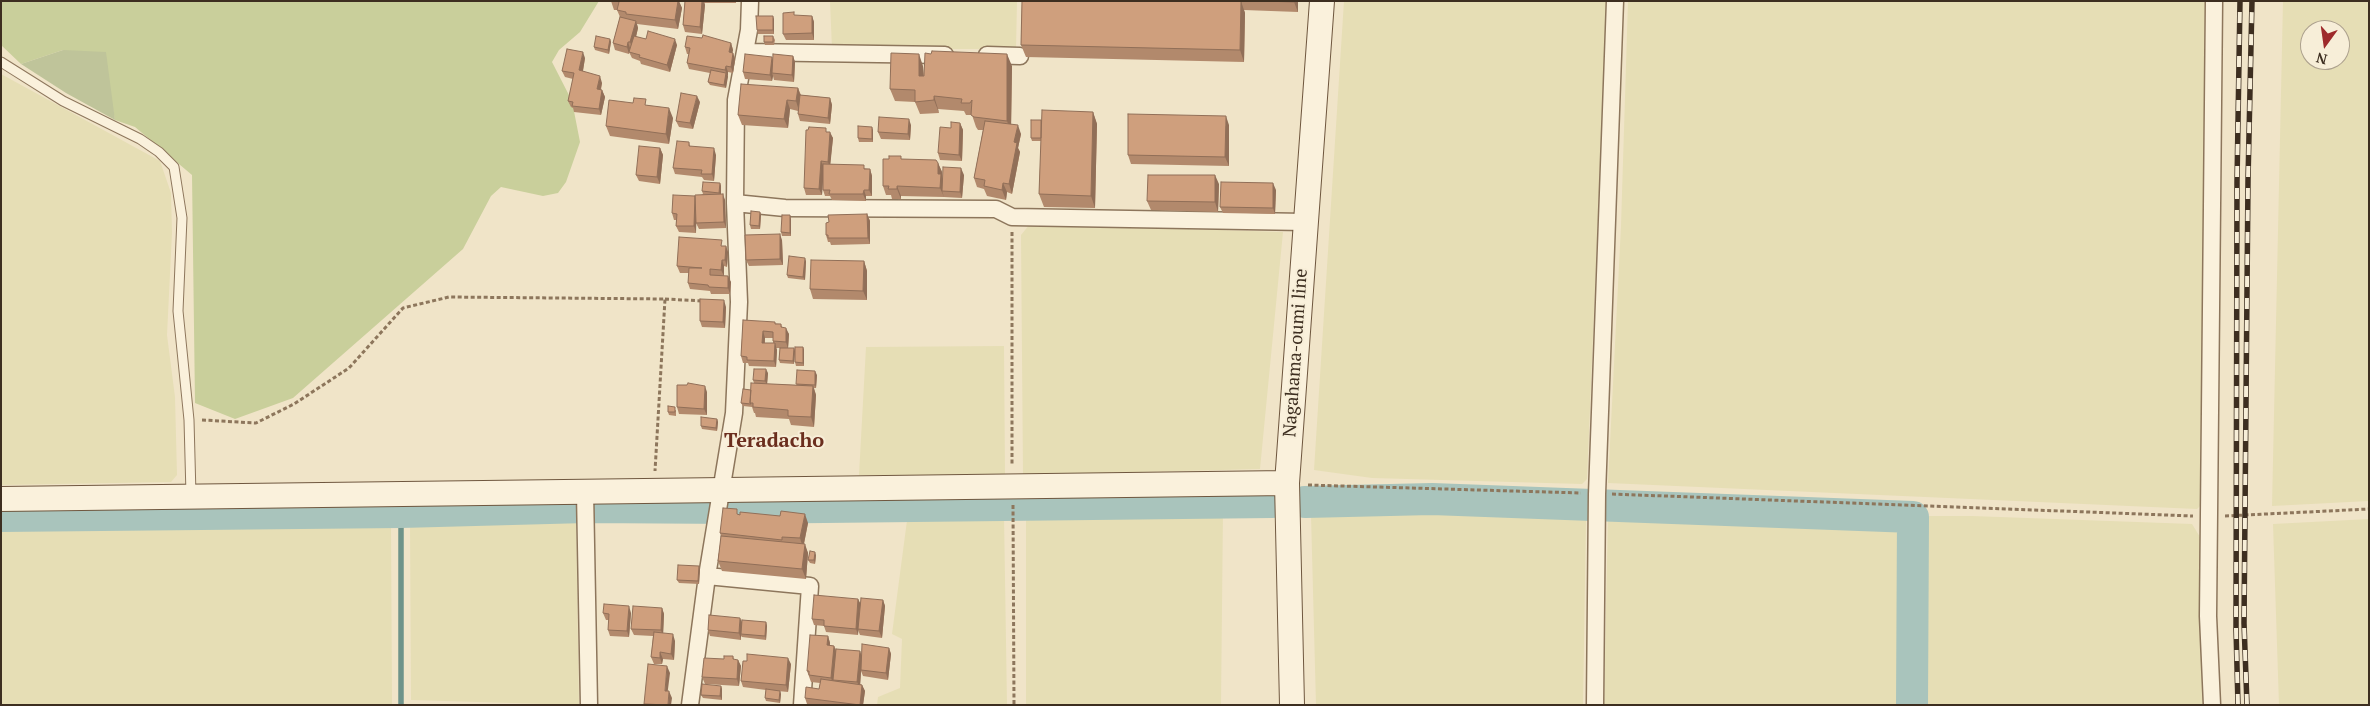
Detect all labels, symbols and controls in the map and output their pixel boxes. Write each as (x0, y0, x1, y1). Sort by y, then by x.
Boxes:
north arrow (2300, 20, 2350, 70)
text: N (2314, 49, 2329, 70)
street label: Nagahama-oumi line (1279, 268, 1313, 438)
district label: Teradacho (724, 429, 824, 453)

